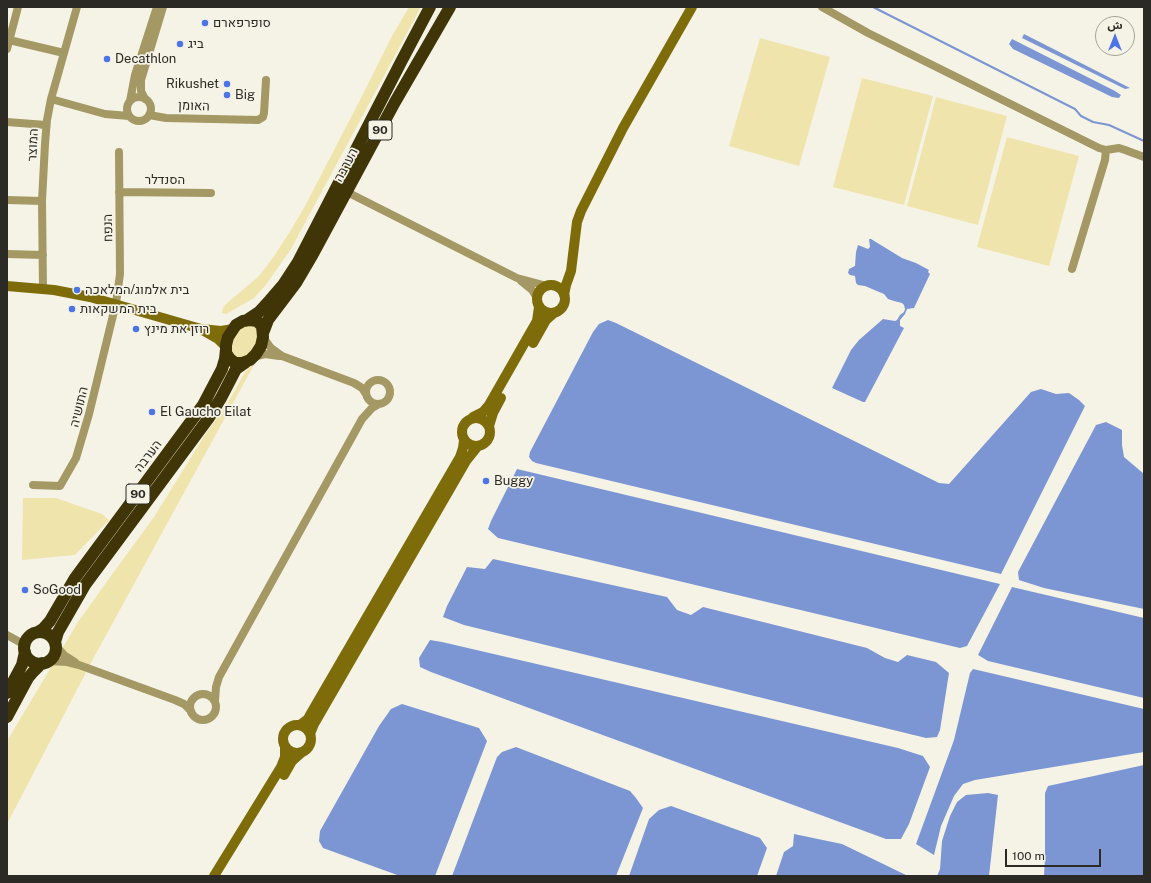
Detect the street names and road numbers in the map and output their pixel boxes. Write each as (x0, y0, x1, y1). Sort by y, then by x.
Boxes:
street label: האומן (178, 98, 210, 114)
road number: 90 (368, 120, 392, 140)
street label: המוצר (24, 128, 42, 162)
street label: הערבה (331, 145, 361, 185)
street label: הסנדלר (145, 172, 185, 188)
street label: הנפח (100, 214, 116, 242)
street label: התושיה (66, 385, 92, 429)
street label: הערבה (131, 437, 165, 475)
road number: 90 (126, 484, 150, 504)

